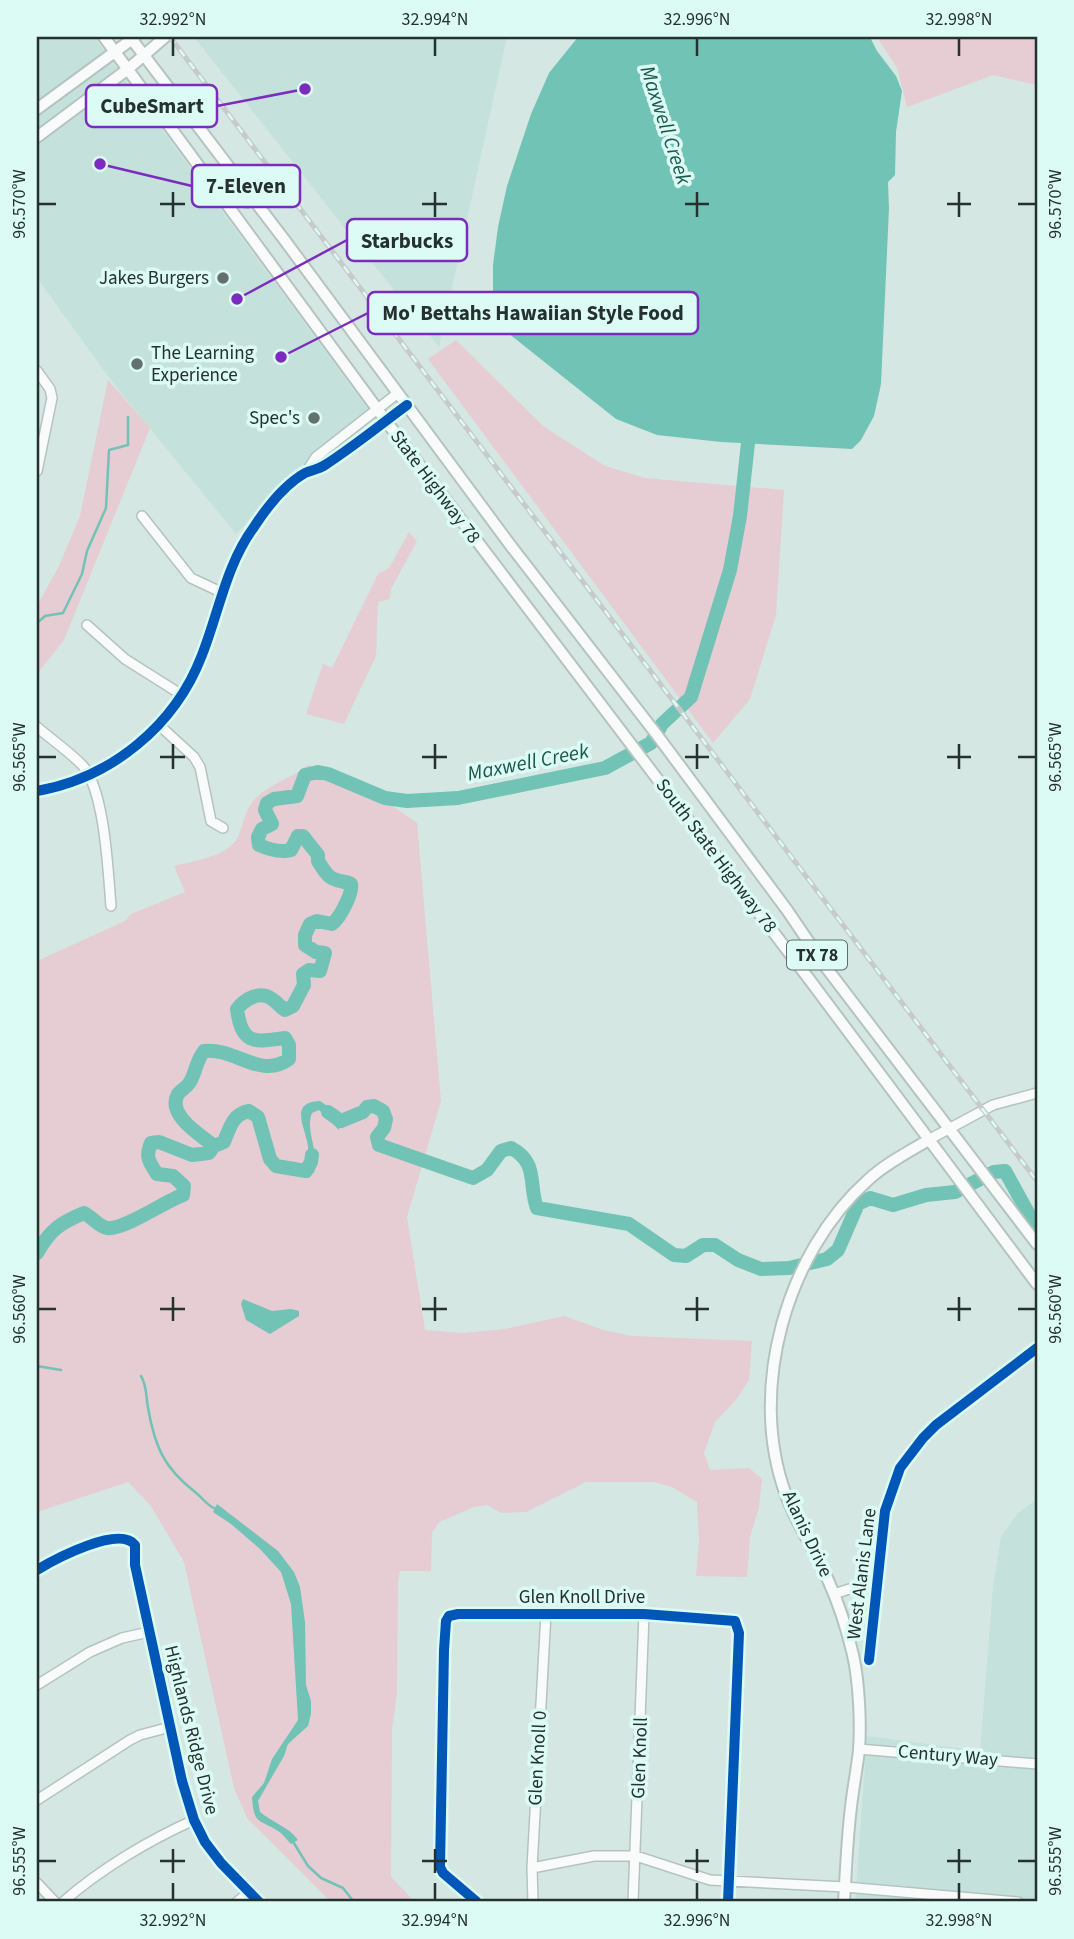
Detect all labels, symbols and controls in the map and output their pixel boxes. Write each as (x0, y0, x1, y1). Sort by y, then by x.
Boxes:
text: 32.992°N (140, 7, 206, 32)
text: 32.994°N (402, 7, 468, 32)
text: 32.996°N (664, 7, 730, 32)
text: 32.998°N (926, 7, 992, 32)
water label: Maxwell Creek (633, 62, 700, 189)
callout: CubeSmart (86, 85, 217, 127)
text: CubeSmart (100, 91, 204, 121)
callout: 7-Eleven (192, 165, 300, 207)
text: 96.570°W (7, 169, 32, 239)
text: 96.570°W (1043, 169, 1068, 239)
text: 7-Eleven (206, 171, 286, 201)
callout: Starbucks (347, 219, 467, 261)
text: Starbucks (361, 226, 453, 256)
place label: Jakes Burgers (99, 265, 209, 292)
marker: Jakes Burgers (215, 270, 231, 286)
callout: Mo' Bettahs Hawaiian Style Food (368, 292, 698, 334)
text: Mo' Bettahs Hawaiian Style Food (382, 298, 684, 328)
place label: The Learning Experience (151, 340, 255, 389)
marker: The Learning Experience (129, 356, 145, 372)
place label: Spec's (249, 405, 300, 432)
marker: Spec's (306, 410, 322, 426)
street label: State Highway 78 (383, 425, 487, 549)
text: 96.565°W (7, 722, 32, 792)
text: 96.565°W (1043, 722, 1068, 792)
water label: Maxwell Creek (465, 735, 592, 788)
street label: South State Highway 78 (649, 773, 783, 939)
road number: TX 78 (787, 940, 847, 970)
text: 96.560°W (7, 1274, 32, 1344)
text: 96.560°W (1043, 1274, 1068, 1344)
street label: Alanis Drive (775, 1486, 839, 1582)
street label: West Alanis Lane (841, 1507, 883, 1641)
street label: Glen Knoll Drive (519, 1584, 645, 1611)
street label: Highlands Ridge Drive (157, 1642, 225, 1818)
street label: Glen Knoll 0 (522, 1710, 554, 1806)
street label: Glen Knoll (625, 1717, 655, 1799)
street label: Century Way (897, 1738, 999, 1774)
text: 96.555°W (7, 1826, 32, 1896)
text: 96.555°W (1043, 1826, 1068, 1896)
text: 32.992°N (140, 1908, 206, 1933)
text: 32.994°N (402, 1908, 468, 1933)
text: 32.996°N (664, 1908, 730, 1933)
text: 32.998°N (926, 1908, 992, 1933)

